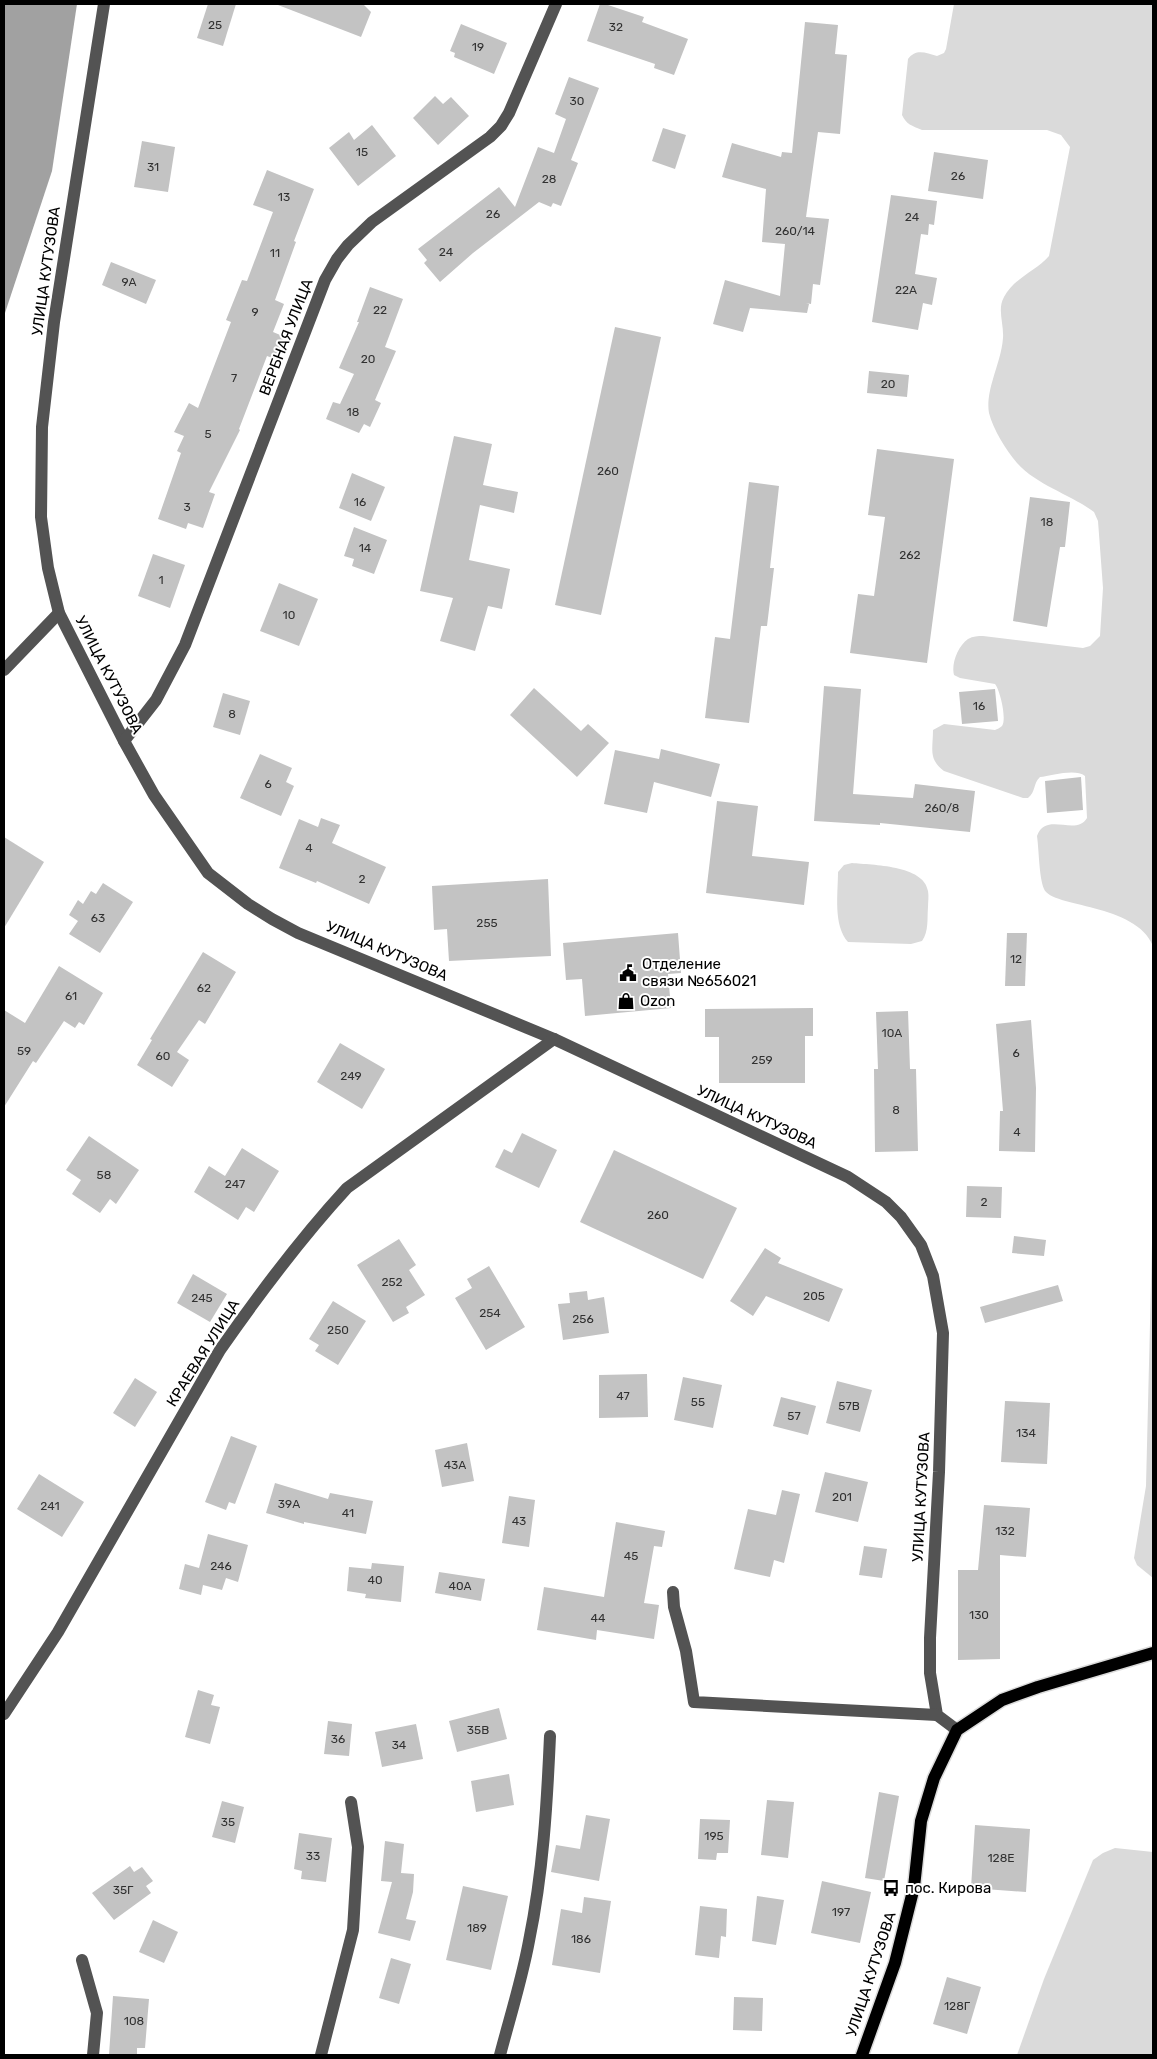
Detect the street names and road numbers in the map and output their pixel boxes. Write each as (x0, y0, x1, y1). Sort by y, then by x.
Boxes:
street label: УЛИЦА КУТУЗОВА (28, 205, 64, 337)
street label: ВЕРБНАЯ УЛИЦА (255, 276, 317, 398)
street label: УЛИЦА КУТУЗОВА (71, 613, 147, 737)
street label: УЛИЦА КУТУЗОВА (324, 917, 450, 985)
street label: УЛИЦА КУТУЗОВА (694, 1081, 820, 1153)
street label: КРАЕВАЯ УЛИЦА (163, 1296, 243, 1410)
street label: УЛИЦА КУТУЗОВА (909, 1431, 933, 1563)
street label: УЛИЦА КУТУЗОВА (842, 1909, 900, 2039)

